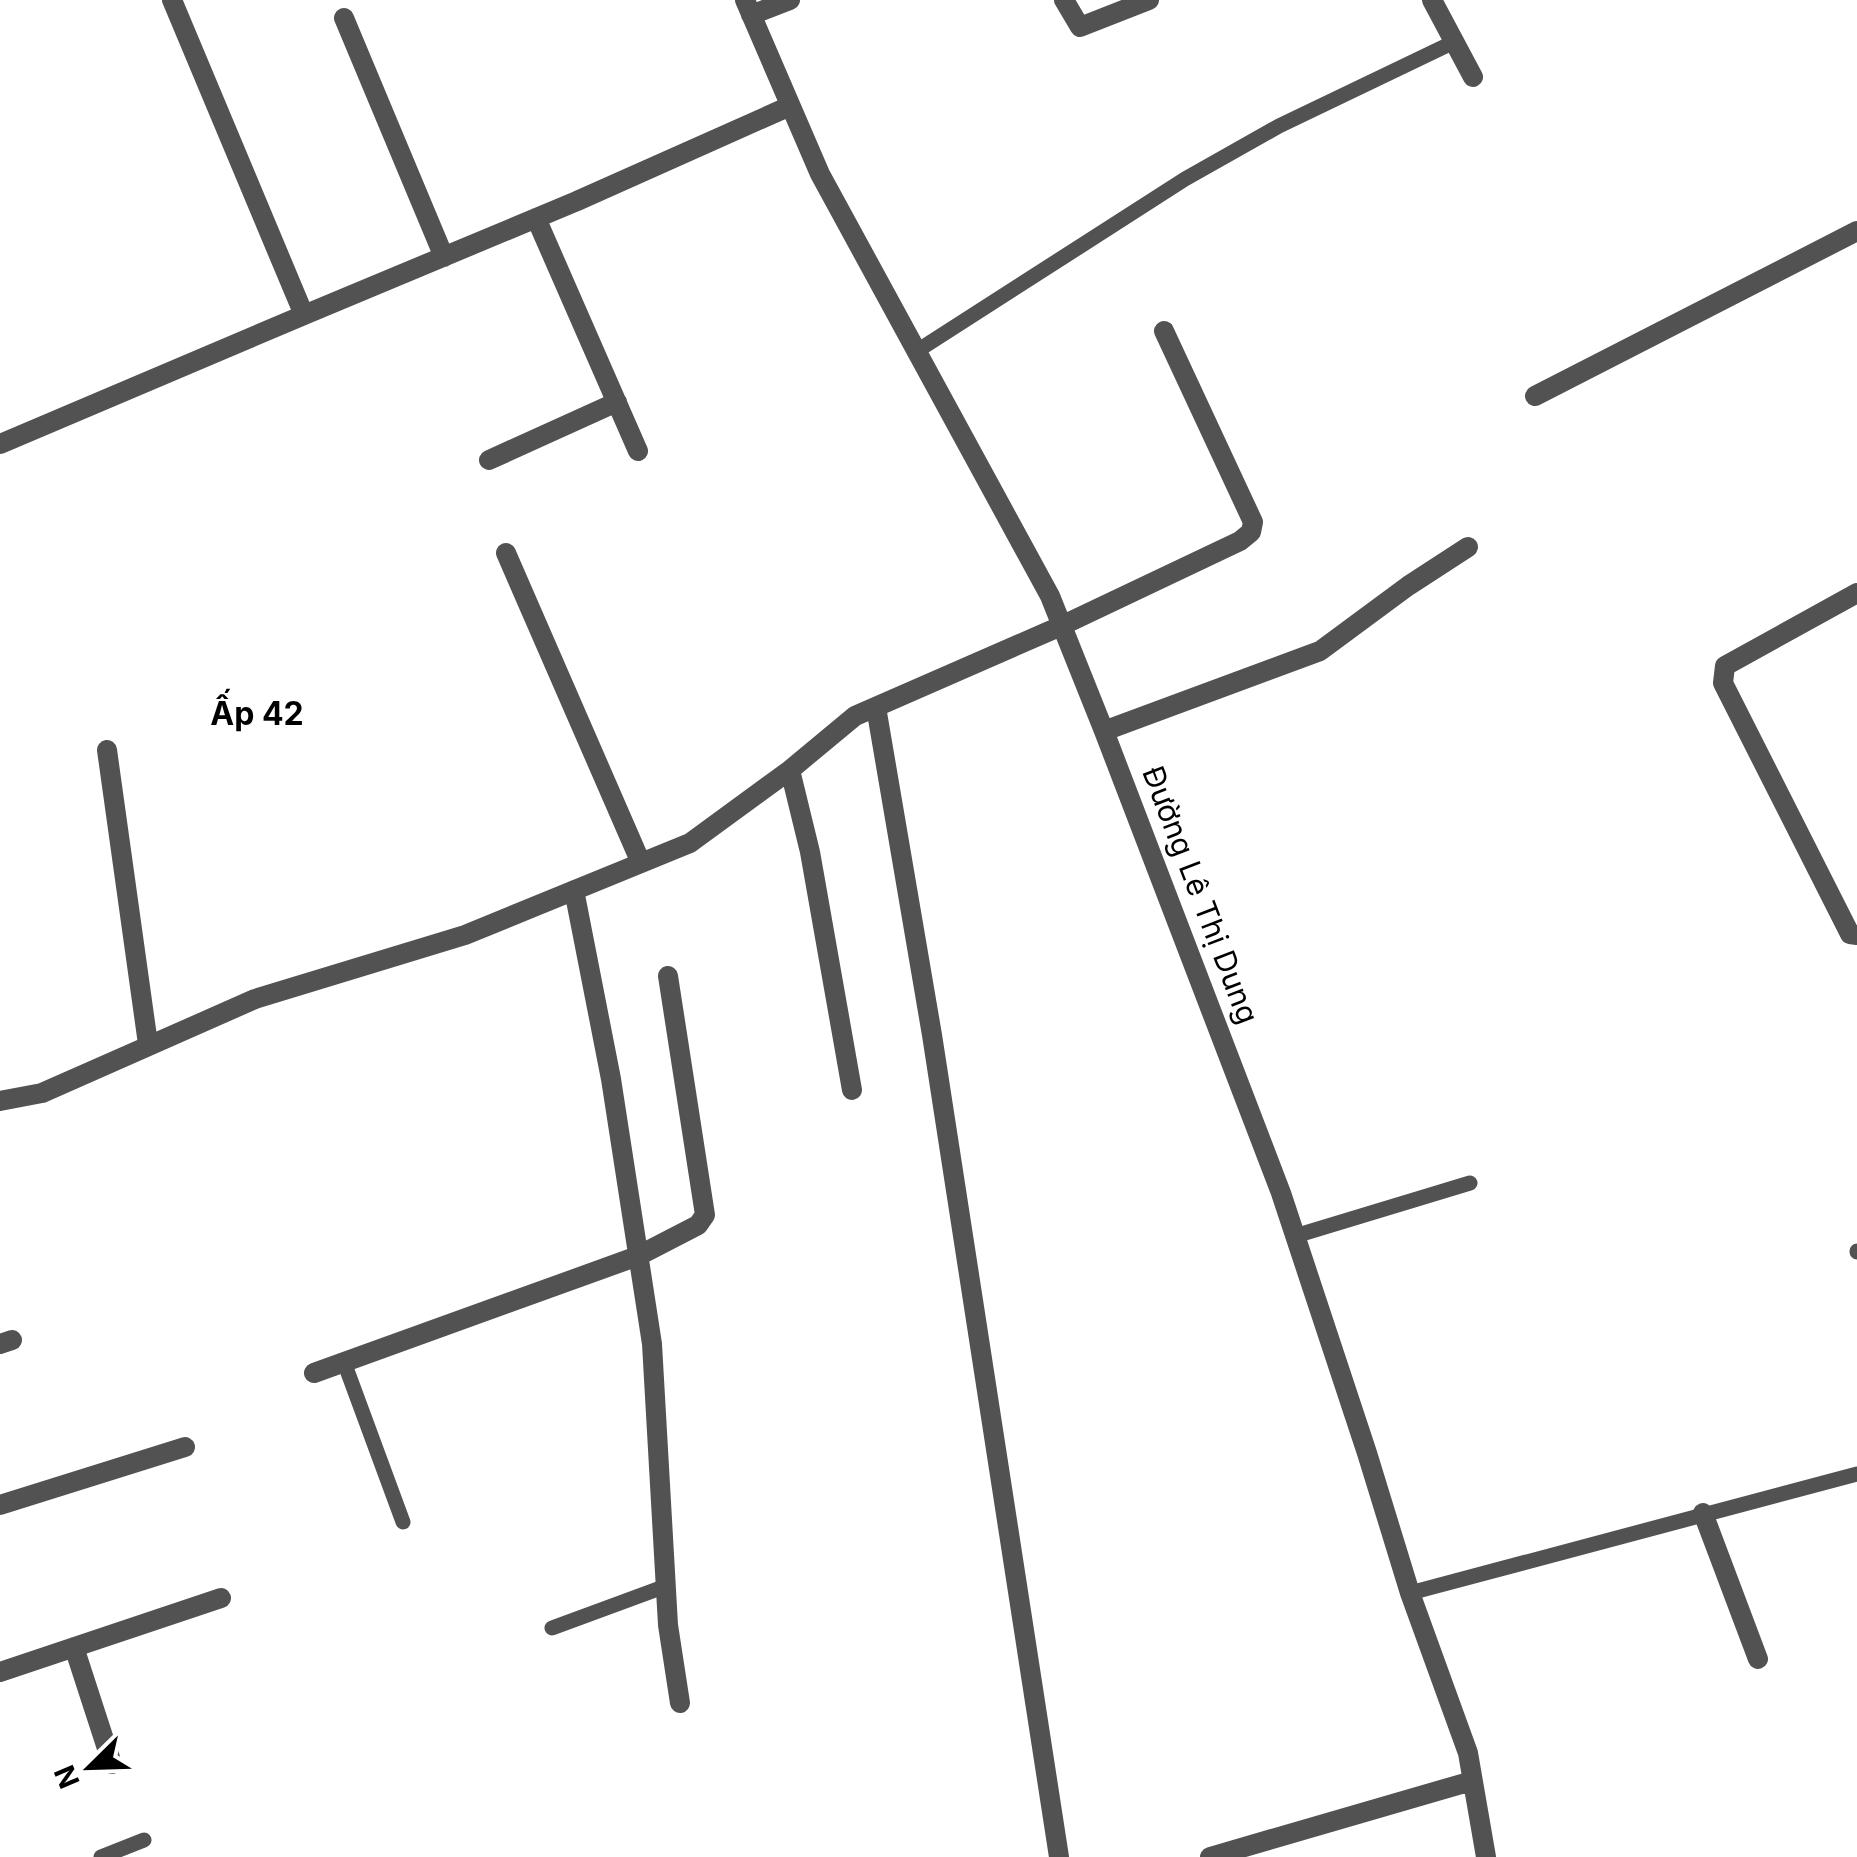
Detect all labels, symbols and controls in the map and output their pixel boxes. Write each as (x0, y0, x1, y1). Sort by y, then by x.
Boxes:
district label: Ấp 42 (210, 688, 304, 733)
street label: Đường Lê Thị Dung (1135, 761, 1267, 1028)
north arrow (40, 1717, 140, 1817)
text: N (47, 1760, 87, 1793)

